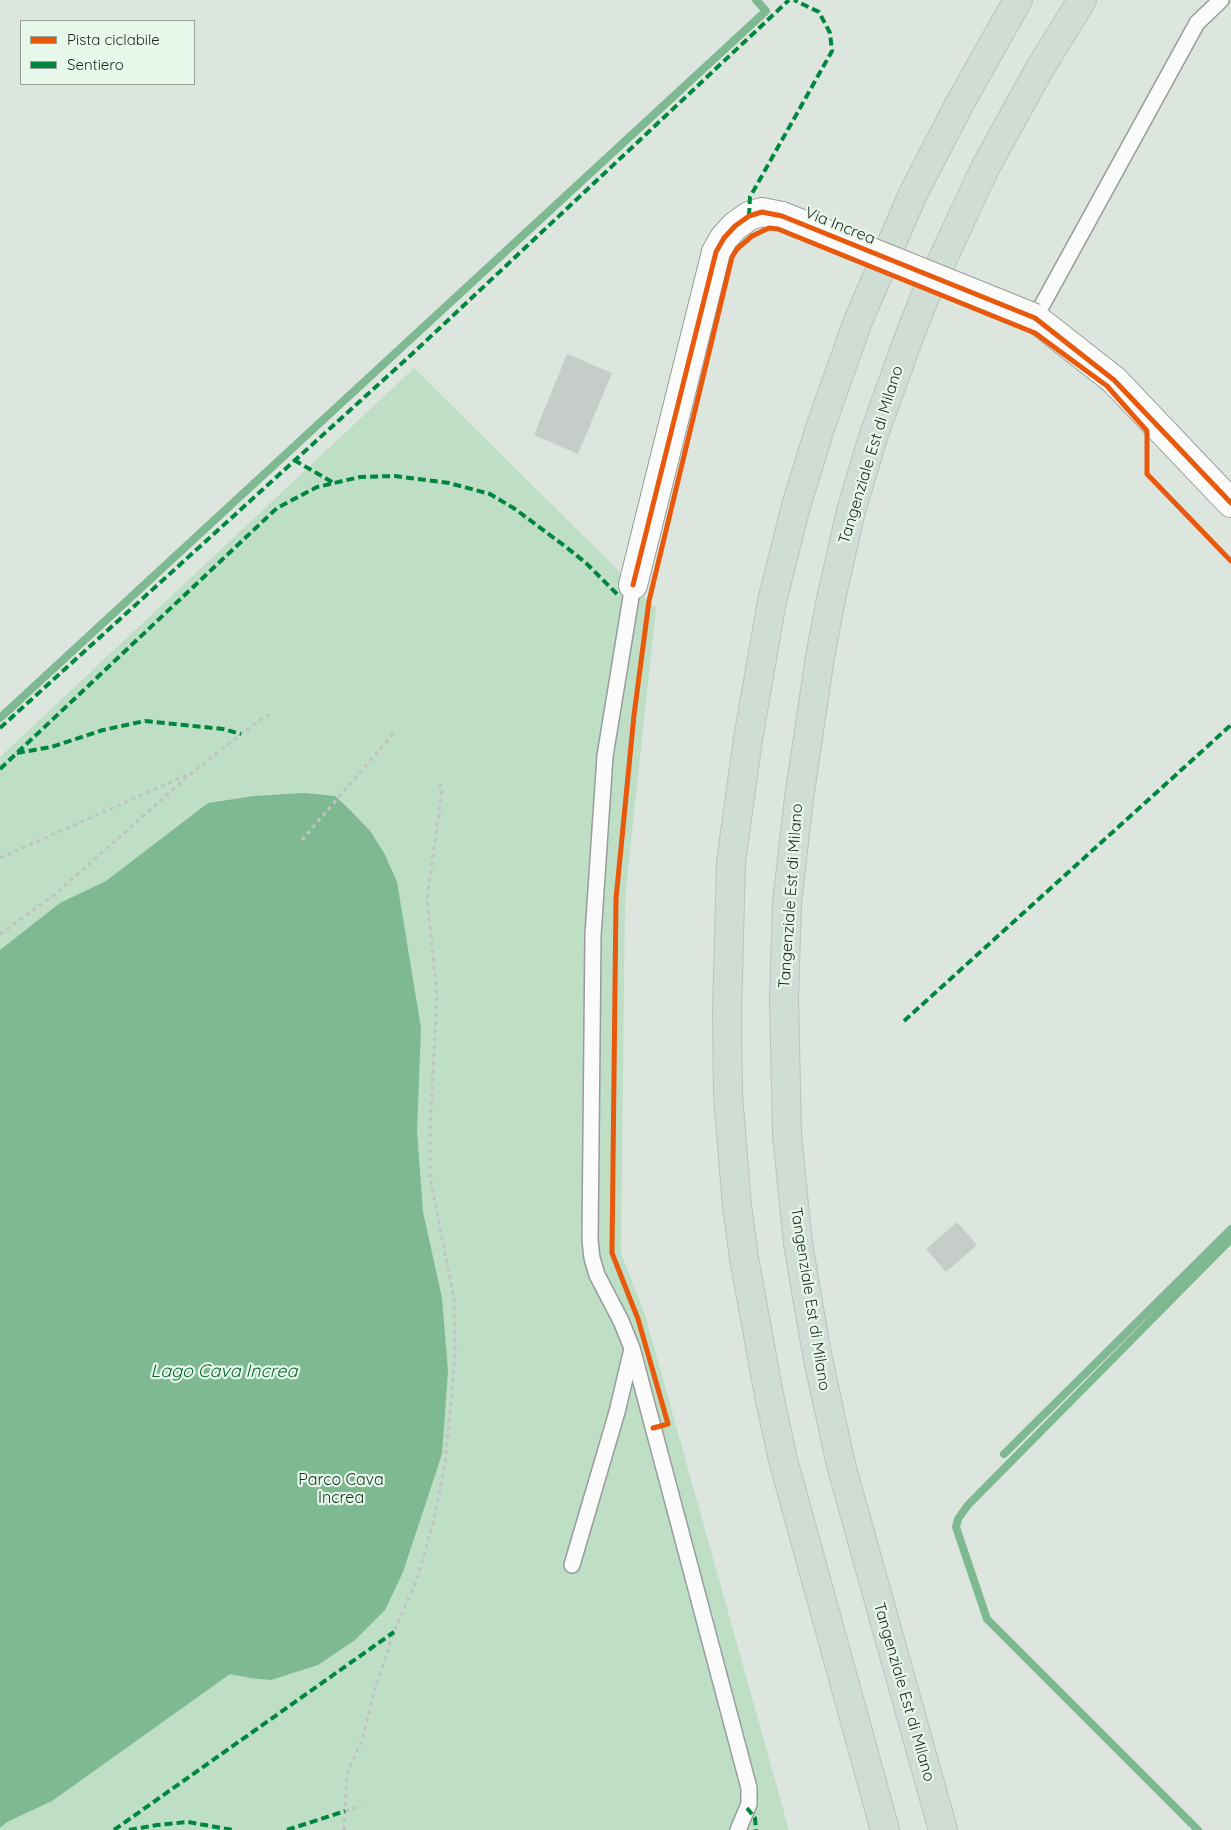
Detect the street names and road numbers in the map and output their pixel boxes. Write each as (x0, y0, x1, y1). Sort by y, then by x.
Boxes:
street label: Via Increa (802, 203, 878, 249)
street label: Tangenziale Est di Milano (835, 364, 907, 546)
street label: Tangenziale Est di Milano (775, 803, 807, 989)
street label: Tangenziale Est di Milano (786, 1206, 834, 1392)
street label: Tangenziale Est di Milano (869, 1600, 939, 1784)

